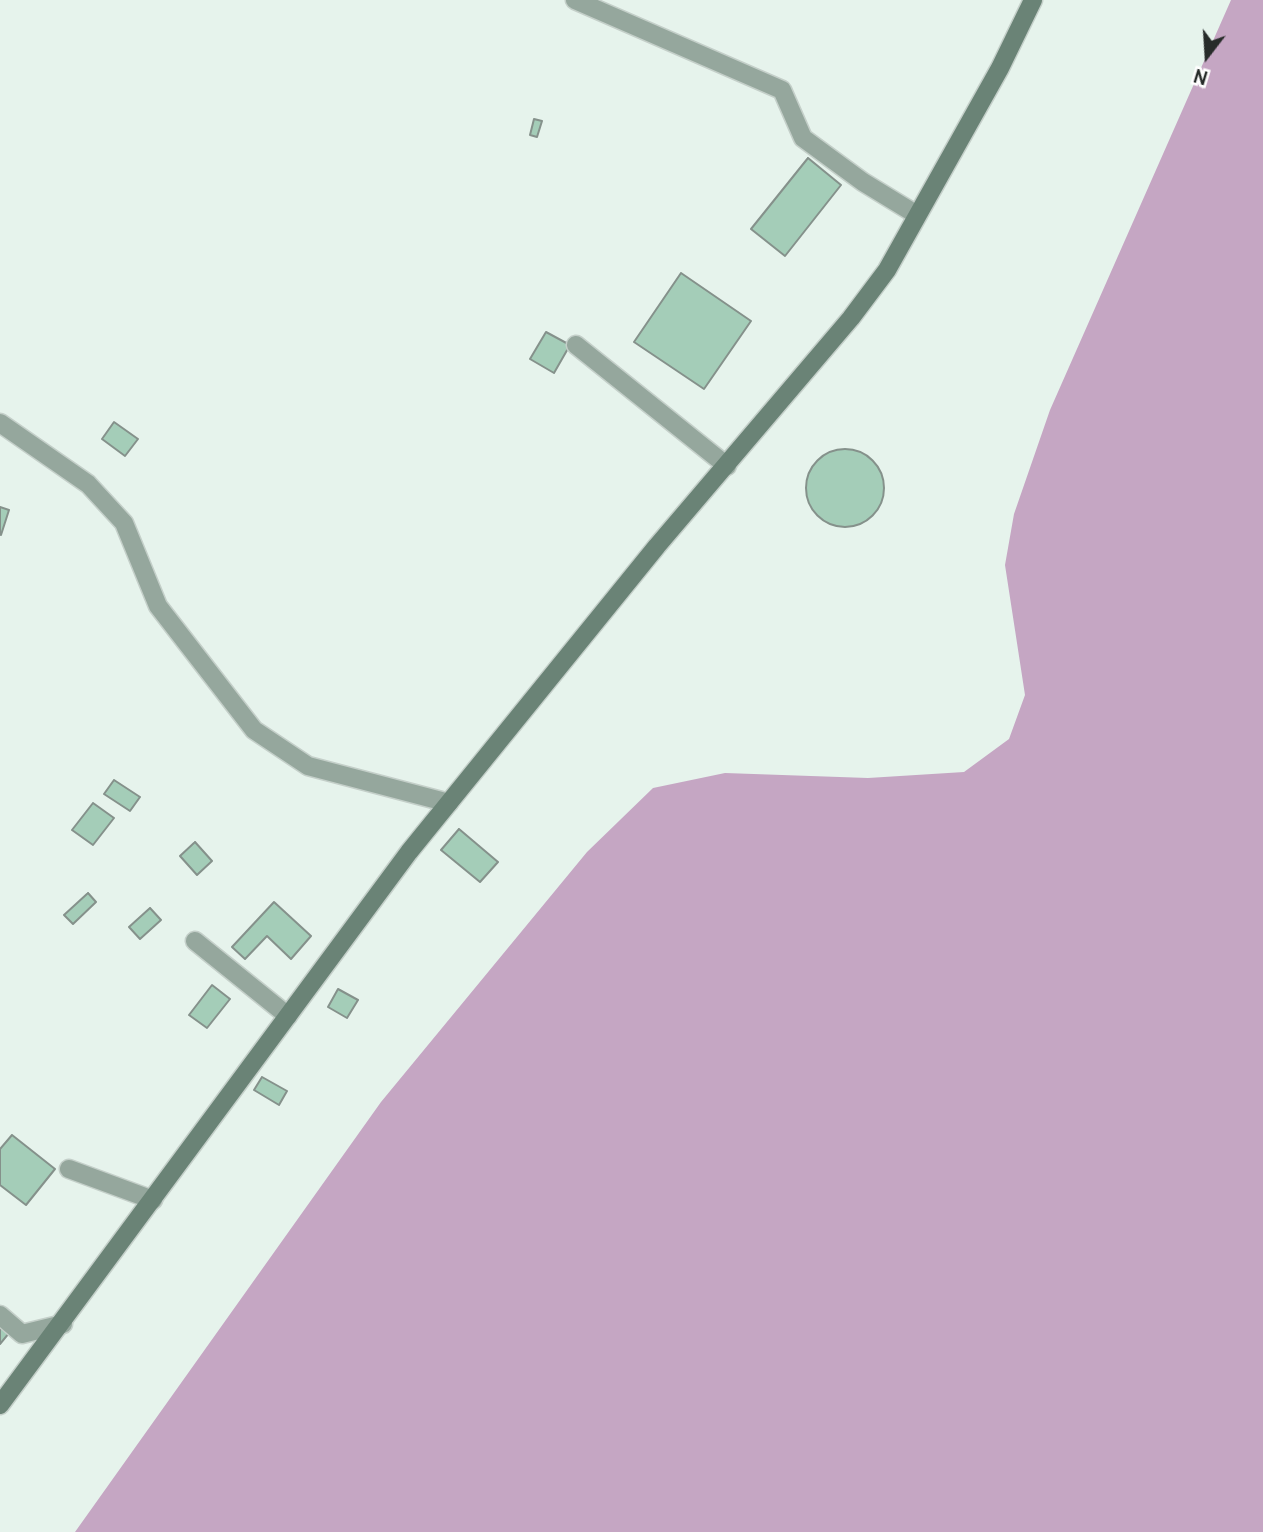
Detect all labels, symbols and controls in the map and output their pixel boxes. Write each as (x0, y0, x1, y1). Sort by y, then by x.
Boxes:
north arrow (1172, 21, 1242, 91)
text: N (1191, 64, 1211, 90)

